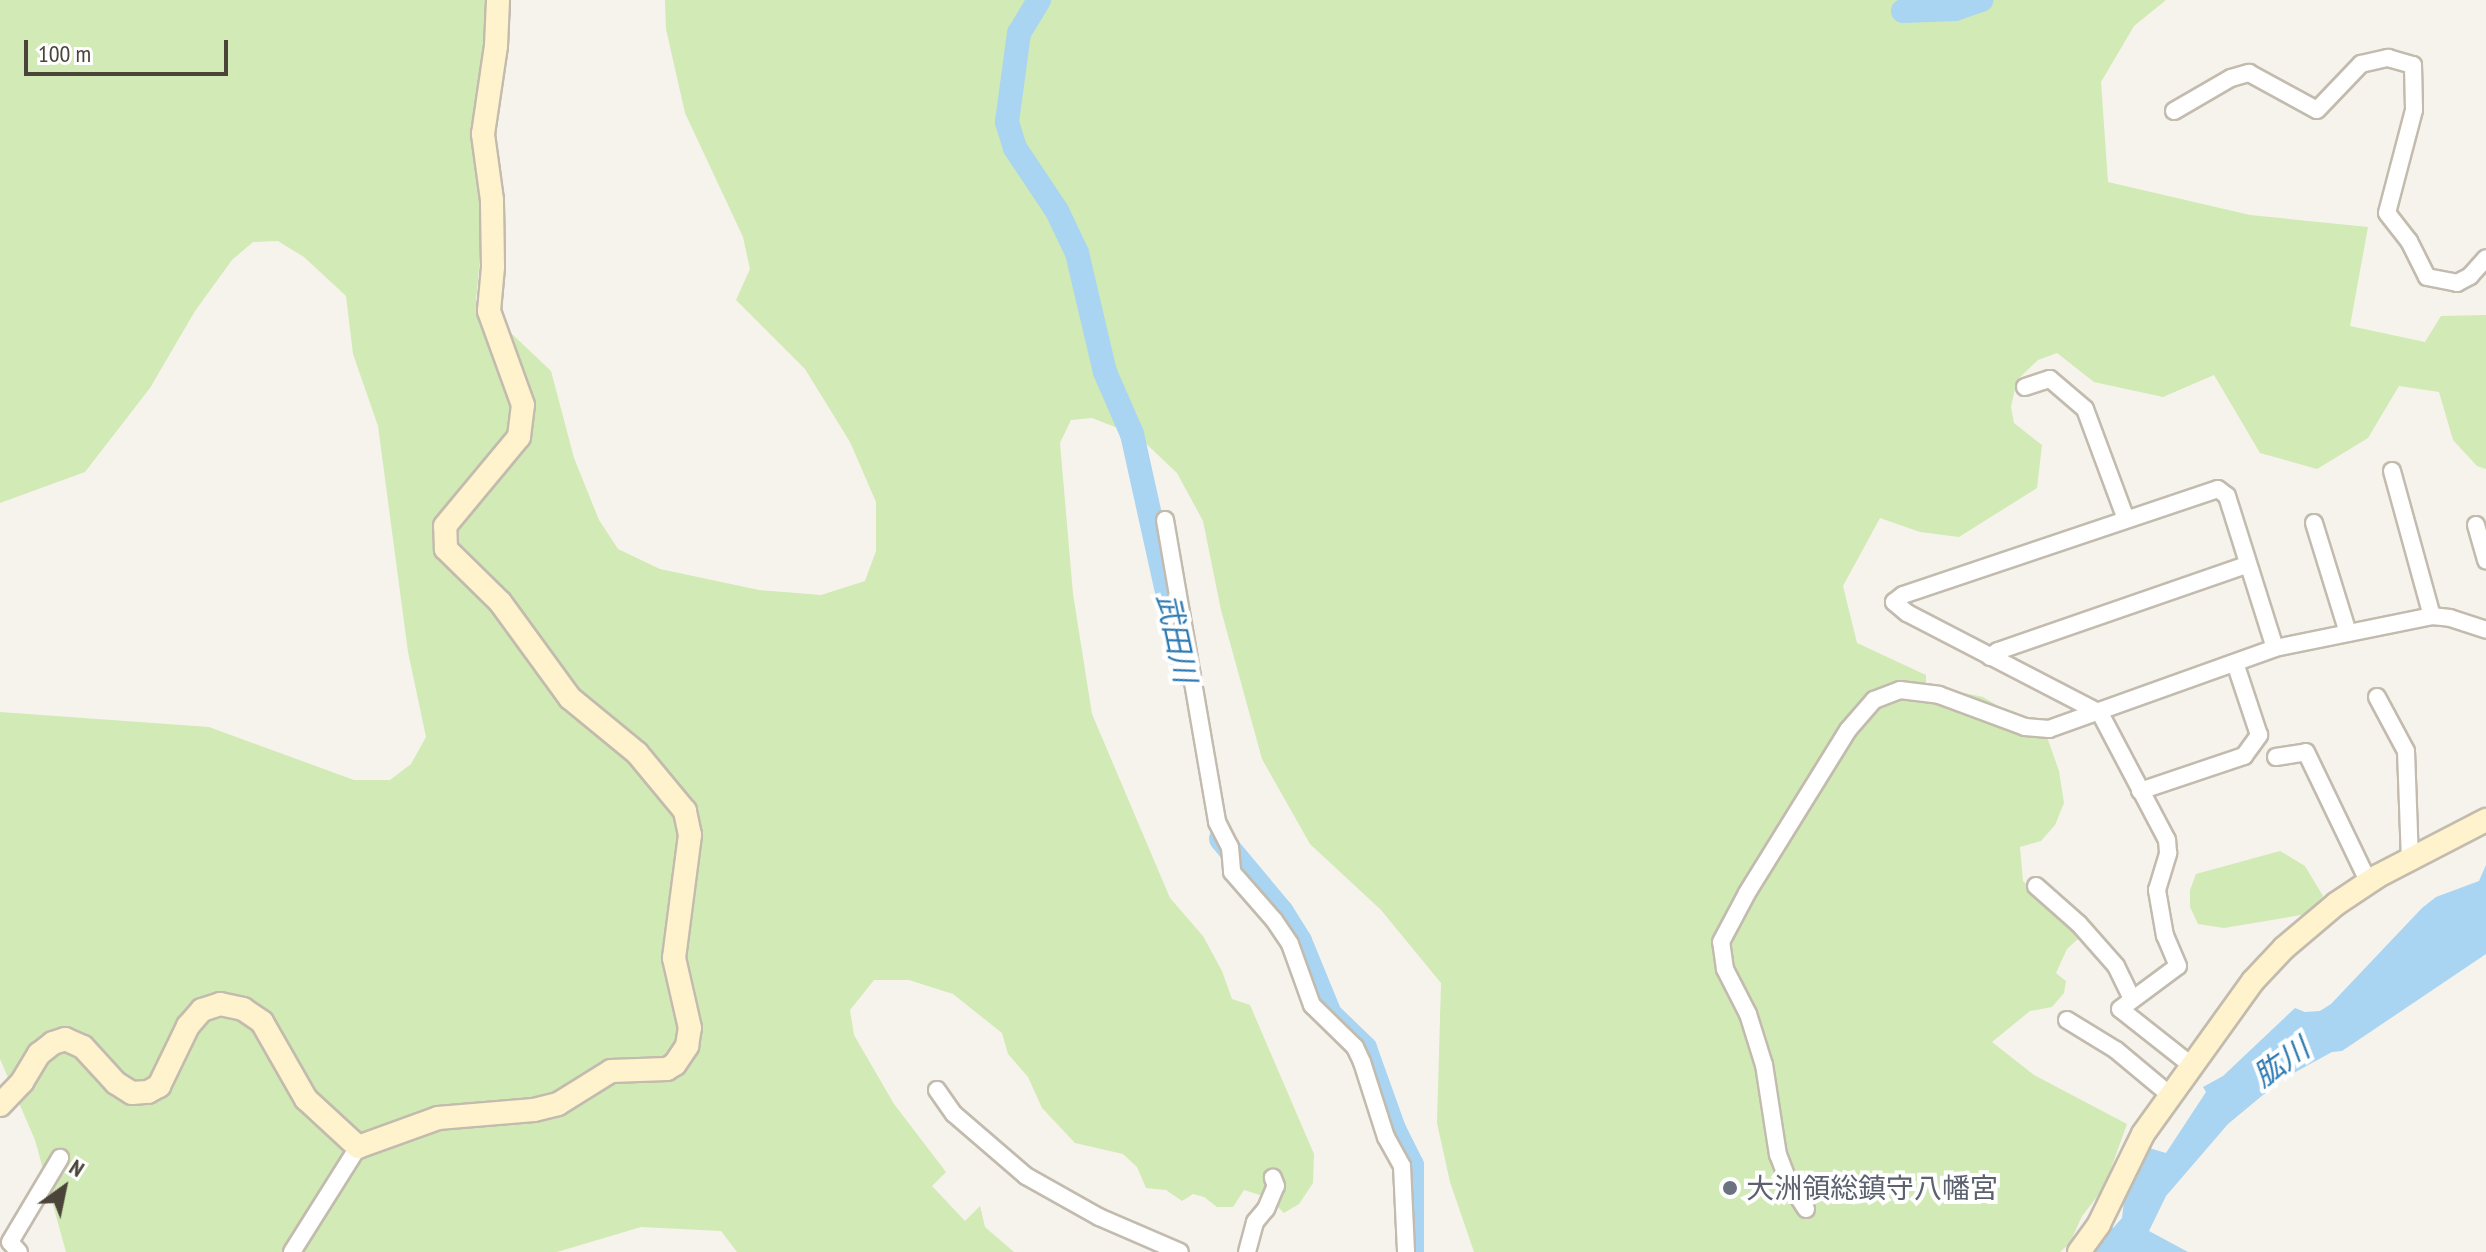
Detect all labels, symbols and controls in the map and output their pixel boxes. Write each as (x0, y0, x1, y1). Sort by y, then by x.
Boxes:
scale bar (28, 24, 232, 74)
text: 100 m (38, 38, 91, 69)
water label: 武田川 (1150, 590, 1204, 686)
water label: 肱川 (2246, 1030, 2316, 1094)
north arrow (24, 1148, 104, 1228)
text: N (64, 1153, 90, 1183)
place label: 大洲領総鎮守八幡宮 (1746, 1171, 1998, 1205)
marker: 大洲領総鎮守八幡宮 (1721, 1179, 1739, 1197)

